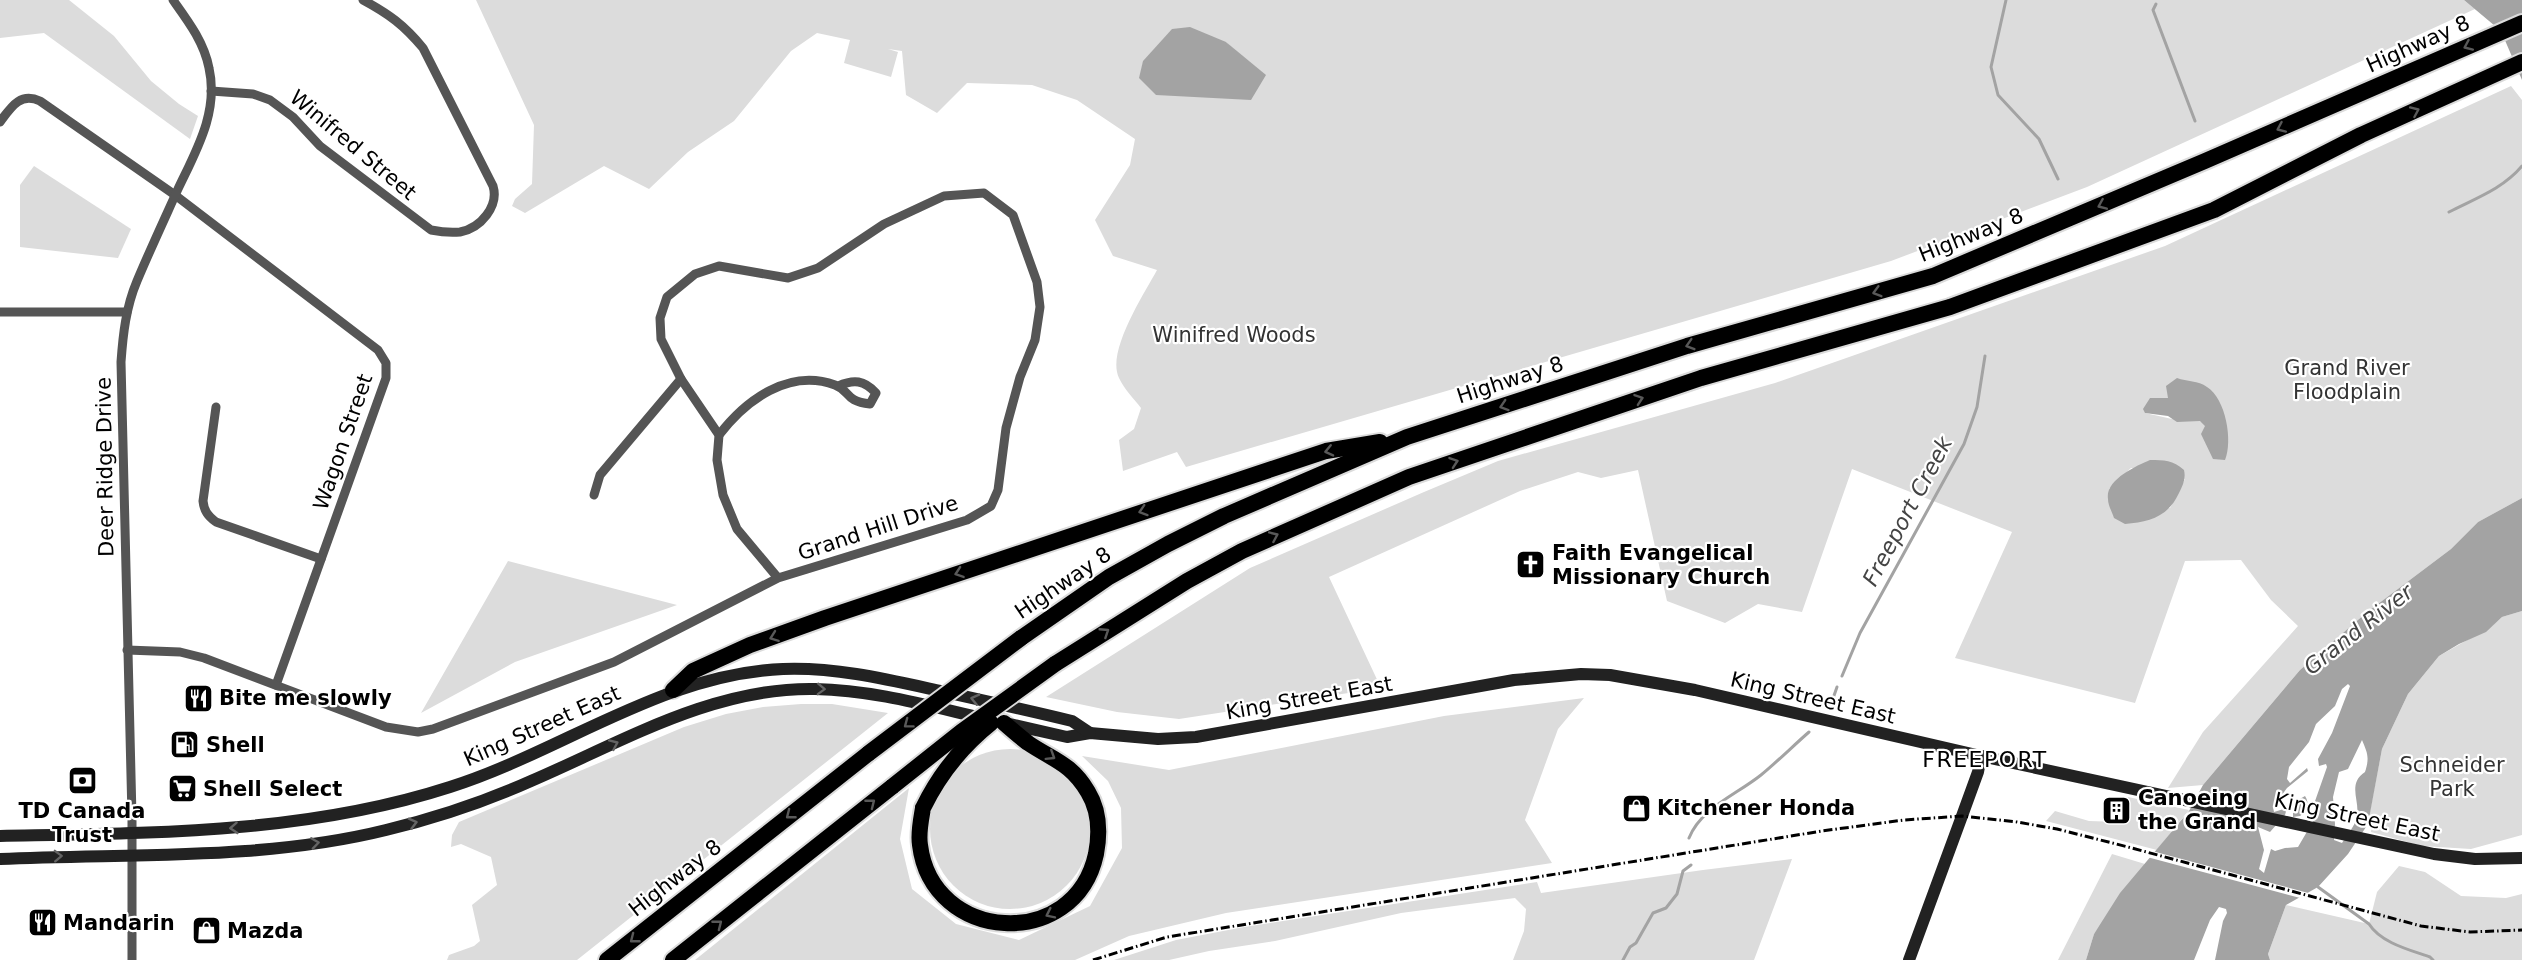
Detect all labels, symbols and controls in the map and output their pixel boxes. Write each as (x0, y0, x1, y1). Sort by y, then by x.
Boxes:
street label: Highway 8 (2363, 11, 2473, 77)
one-way arrow (2464, 39, 2475, 51)
street label: Winifred Street (285, 85, 421, 205)
one-way arrow (2408, 106, 2419, 118)
one-way arrow (2276, 121, 2287, 133)
one-way arrow (2097, 198, 2108, 210)
street label: Highway 8 (1915, 203, 2027, 267)
one-way arrow (1872, 285, 1883, 297)
park label: Winifred Woods (1152, 323, 1316, 347)
one-way arrow (1685, 338, 1695, 350)
street label: Highway 8 (1454, 351, 1566, 409)
park label: Grand River Floodplain (2284, 356, 2410, 404)
street label: Wagon Street (308, 371, 378, 513)
street label: Deer Ridge Drive (91, 377, 119, 557)
one-way arrow (1633, 394, 1644, 407)
one-way arrow (1499, 398, 1510, 411)
water label: Freeport Creek (1858, 431, 1958, 590)
one-way arrow (1324, 444, 1334, 457)
one-way arrow (1448, 457, 1459, 469)
street label: Grand Hill Drive (795, 491, 961, 565)
one-way arrow (1138, 503, 1149, 516)
one-way arrow (1268, 532, 1279, 544)
place label: Faith Evangelical Missionary Church (1552, 541, 1770, 589)
street label: Highway 8 (1010, 542, 1116, 624)
church icon: Faith Evangelical Missionary Church (1515, 549, 1547, 581)
one-way arrow (954, 566, 964, 578)
water label: Grand River (2299, 578, 2419, 680)
one-way arrow (1098, 628, 1109, 639)
one-way arrow (769, 629, 780, 642)
street label: King Street East (1728, 667, 1898, 729)
street label: King Street East (1224, 672, 1394, 724)
street label: King Street East (460, 681, 624, 771)
restaurant icon: Bite me slowly (182, 682, 214, 714)
one-way arrow (816, 683, 825, 696)
place label: Bite me slowly (219, 686, 392, 710)
one-way arrow (970, 693, 980, 706)
one-way arrow (903, 716, 914, 727)
fuel station icon: Shell (169, 729, 201, 761)
place label: Shell (206, 733, 265, 757)
one-way arrow (608, 739, 619, 751)
district label: FREEPORT (1922, 747, 2048, 772)
one-way arrow (1045, 749, 1055, 761)
park label: Schneider Park (2399, 753, 2505, 801)
bank icon: TD Canada Trust (66, 764, 98, 796)
supermarket icon: Shell Select (166, 773, 198, 805)
place label: Shell Select (203, 777, 342, 801)
place label: Canoeing the Grand (2138, 786, 2256, 834)
street label: King Street East (2272, 788, 2442, 846)
shop icon: Kitchener Honda (1620, 792, 1652, 824)
building icon: Canoeing the Grand (2101, 794, 2133, 826)
place label: Kitchener Honda (1657, 796, 1855, 820)
place label: TD Canada Trust (19, 799, 145, 847)
one-way arrow (865, 799, 876, 810)
one-way arrow (786, 808, 797, 819)
one-way arrow (408, 817, 418, 830)
one-way arrow (229, 821, 238, 834)
street label: Highway 8 (624, 834, 726, 922)
one-way arrow (311, 837, 320, 850)
one-way arrow (54, 850, 63, 863)
one-way arrow (1045, 906, 1056, 918)
restaurant icon: Mandarin (26, 907, 58, 939)
place label: Mandarin (63, 911, 175, 935)
shop icon: Mazda (190, 915, 222, 947)
place label: Mazda (227, 919, 304, 943)
one-way arrow (712, 920, 723, 931)
one-way arrow (630, 931, 641, 942)

